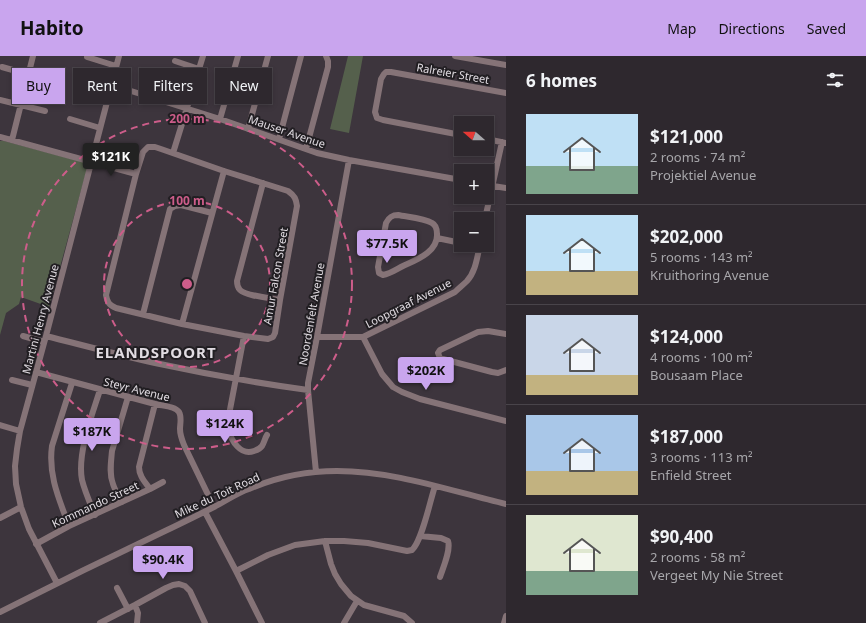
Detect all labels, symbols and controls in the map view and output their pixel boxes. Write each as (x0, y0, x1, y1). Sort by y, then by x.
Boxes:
text: Habito (20, 15, 84, 41)
text: Map (667, 19, 696, 38)
text: Directions (718, 19, 785, 38)
text: Saved (807, 19, 846, 38)
street label: Ralreier Street (415, 59, 491, 87)
chip: Buy (12, 68, 65, 104)
chip: Rent (73, 68, 131, 104)
chip: Filters (139, 68, 207, 104)
chip: New (215, 68, 272, 104)
text: 6 homes (526, 69, 597, 92)
icon: filters (824, 69, 846, 91)
text: 200 m (169, 110, 205, 127)
street label: Mauser Avenue (247, 111, 327, 151)
north arrow (454, 116, 494, 156)
map controls (454, 116, 494, 252)
text: $121,000 (650, 125, 723, 148)
icon: home (558, 130, 606, 178)
pin: $121K (83, 143, 139, 177)
text: $121K (92, 147, 130, 165)
text: 2 rooms · 74 m² (650, 148, 745, 166)
button: + (454, 164, 494, 204)
text: Projektiel Avenue (650, 166, 756, 184)
text: 100 m (169, 192, 205, 209)
button: − (454, 212, 494, 252)
text: $202,000 (650, 225, 723, 248)
street label: Amur Falcon Street (259, 226, 291, 326)
pin: $77.5K (354, 230, 420, 264)
icon: home (558, 231, 606, 279)
text: $77.5K (366, 234, 408, 252)
text: 5 rooms · 143 m² (650, 248, 753, 266)
street label: Noordenfelt Avenue (295, 261, 327, 367)
street label: Martini Henry Avenue (18, 263, 62, 375)
text: Kruithoring Avenue (650, 266, 769, 284)
street label: Loopgraaf Avenue (362, 275, 454, 331)
centre of rings (180, 277, 194, 291)
text: $124,000 (650, 325, 723, 348)
icon: home (558, 331, 606, 379)
district label: ELANDSPOORT (95, 342, 217, 362)
text: 4 rooms · 100 m² (650, 348, 753, 366)
pin: $202K (398, 357, 454, 391)
text: $202K (407, 361, 445, 379)
text: Bousaam Place (650, 366, 743, 384)
street label: Steyr Avenue (102, 374, 172, 404)
pin: $124K (197, 410, 253, 444)
text: $124K (206, 414, 244, 432)
pin: $187K (64, 418, 120, 452)
text: $187K (73, 422, 111, 440)
text: $187,000 (650, 425, 723, 448)
icon: home (558, 431, 606, 479)
text: 3 rooms · 113 m² (650, 448, 753, 466)
text: Enfield Street (650, 466, 731, 484)
street label: Mike du Toit Road (172, 469, 262, 521)
street label: Kommando Street (49, 477, 141, 531)
text: $90,400 (650, 525, 713, 548)
icon: home (558, 531, 606, 579)
pin: $90.4K (130, 546, 196, 580)
text: 2 rooms · 58 m² (650, 548, 745, 566)
text: $90.4K (142, 550, 184, 568)
text: Vergeet My Nie Street (650, 566, 783, 584)

